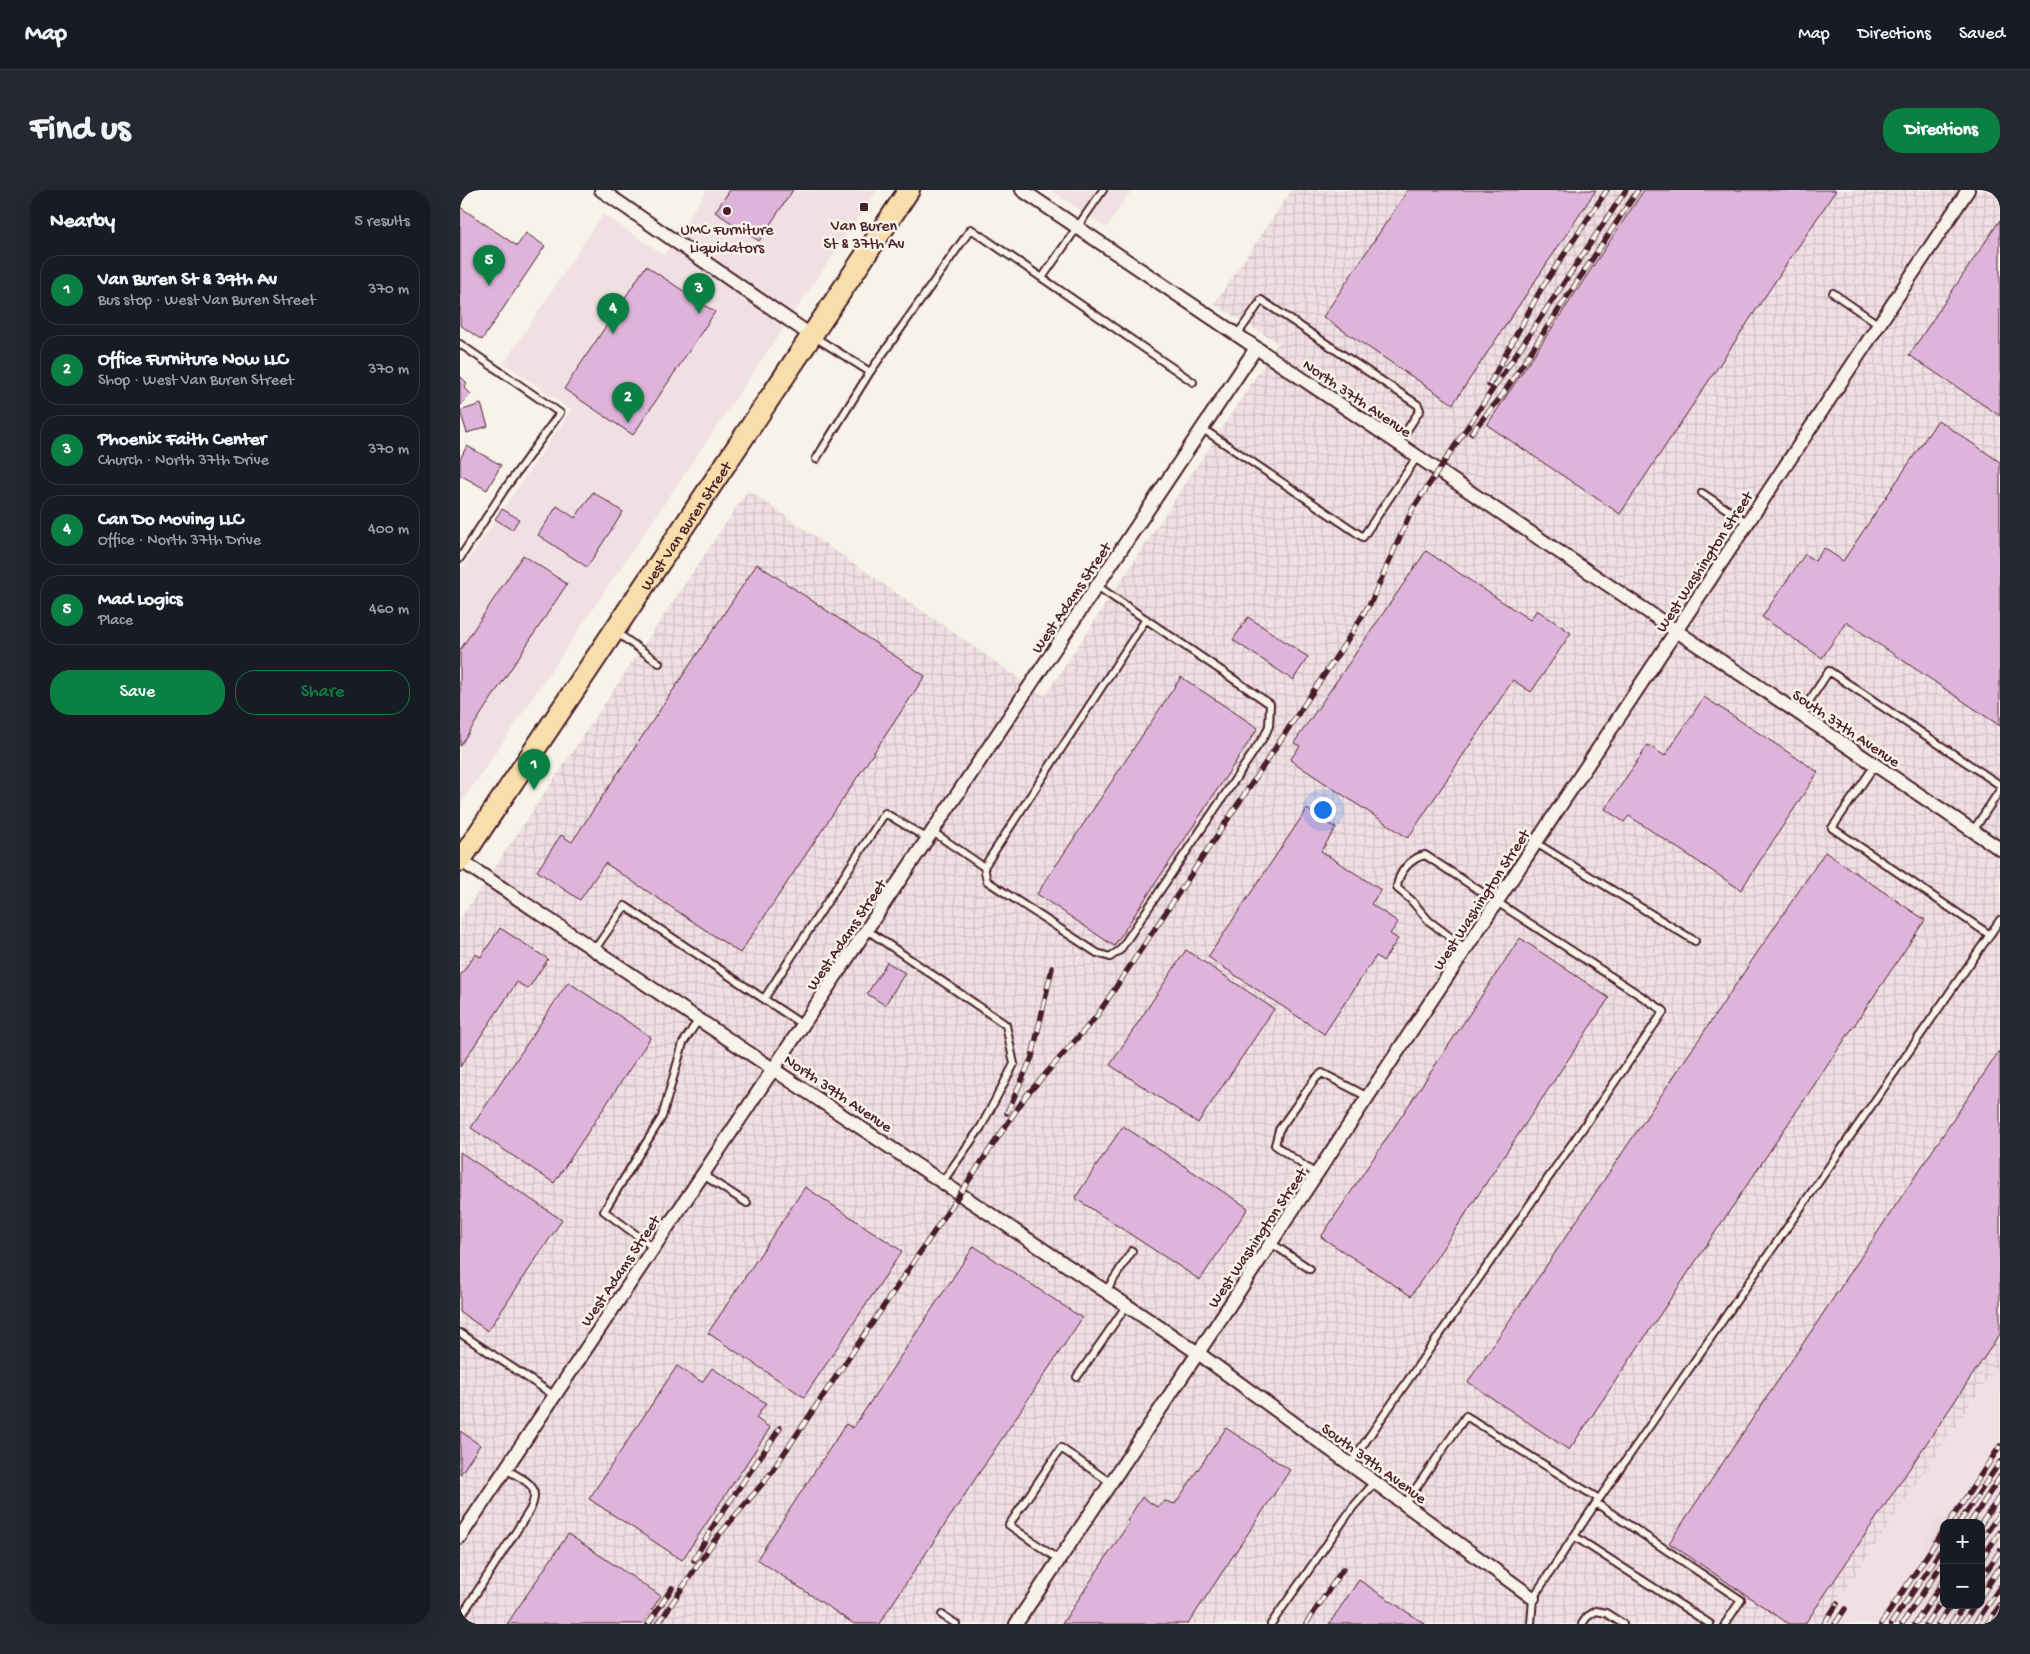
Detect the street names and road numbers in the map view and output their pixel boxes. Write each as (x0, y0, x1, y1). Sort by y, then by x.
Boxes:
street label: North 37th Avenue (1298, 357, 1415, 444)
street label: West Van Buren Street (638, 458, 738, 595)
street label: West Washington Street (1653, 488, 1759, 637)
street label: West Adams Street (1029, 539, 1118, 658)
street label: South 37th Avenue (1788, 687, 1903, 773)
street label: West Washington Street (1430, 826, 1536, 975)
street label: West Adams Street (804, 876, 893, 995)
street label: North 39th Avenue (779, 1052, 895, 1139)
street label: West Washington Street (1205, 1164, 1313, 1312)
street label: West Adams Street (578, 1212, 667, 1331)
street label: South 39th Avenue (1317, 1420, 1430, 1510)

